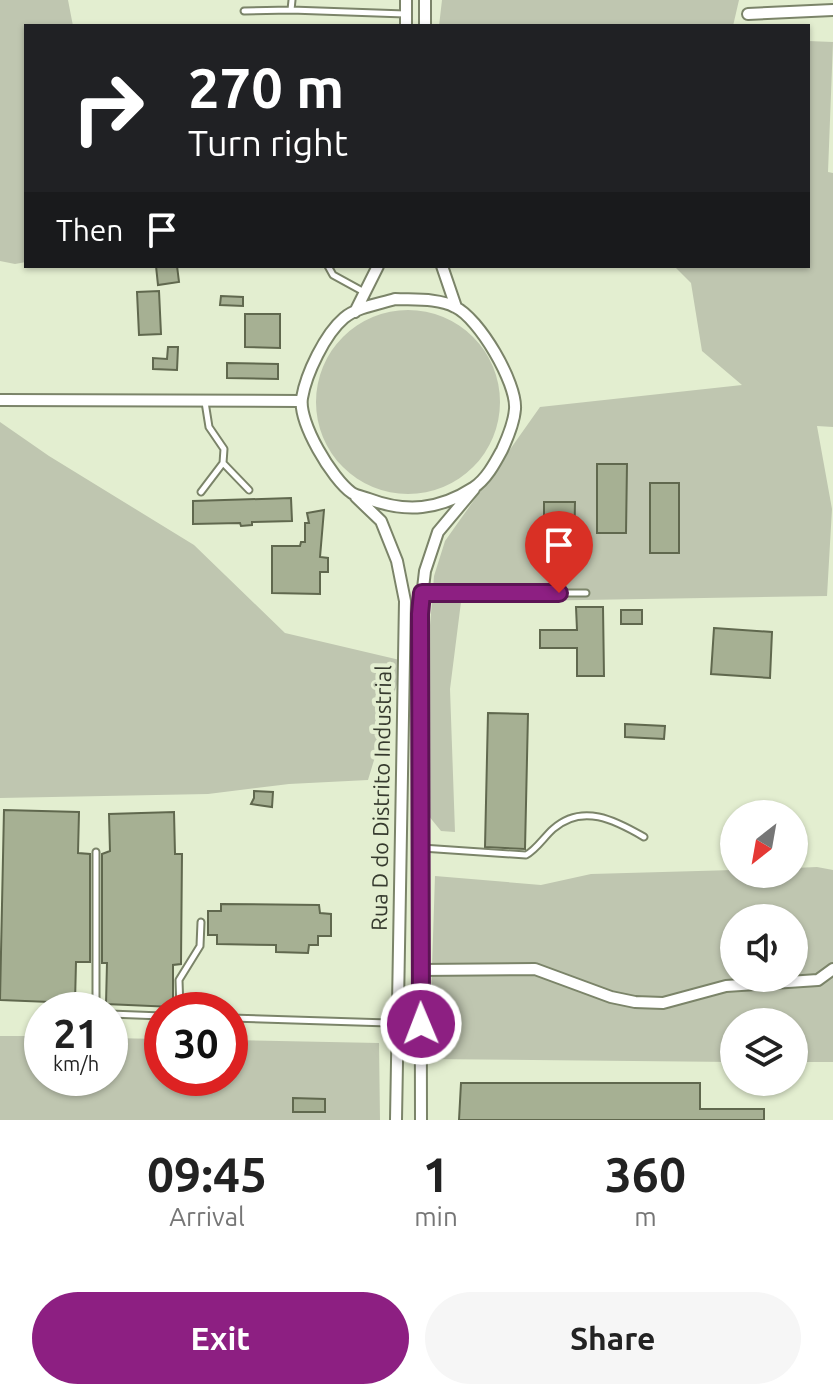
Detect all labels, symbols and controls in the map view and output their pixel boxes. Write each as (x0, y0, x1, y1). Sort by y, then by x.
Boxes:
icon: right (56, 56, 160, 160)
text: 270 m (188, 56, 344, 119)
text: Turn right (188, 122, 348, 163)
icon: arrive (140, 208, 184, 252)
text: Then (56, 213, 124, 247)
pin (525, 511, 593, 593)
icon: arrive (537, 523, 581, 567)
street label: Rua D do Distrito Industrial (366, 665, 395, 931)
north arrow (720, 800, 808, 888)
map controls (720, 800, 808, 1096)
button: sound (720, 904, 808, 992)
position arrow (379, 982, 463, 1066)
speed limit sign: 30 (144, 992, 248, 1096)
button: layers (720, 1008, 808, 1096)
text: 21 (53, 1011, 99, 1056)
text: km/h (53, 1052, 99, 1075)
text: 09:45 (147, 1147, 267, 1201)
text: 1 (422, 1147, 449, 1201)
text: 360 (605, 1147, 686, 1201)
text: Arrival (169, 1202, 245, 1231)
text: min (414, 1202, 458, 1231)
text: m (634, 1202, 657, 1231)
button: Exit (32, 1292, 409, 1384)
button: Share (425, 1292, 801, 1384)

